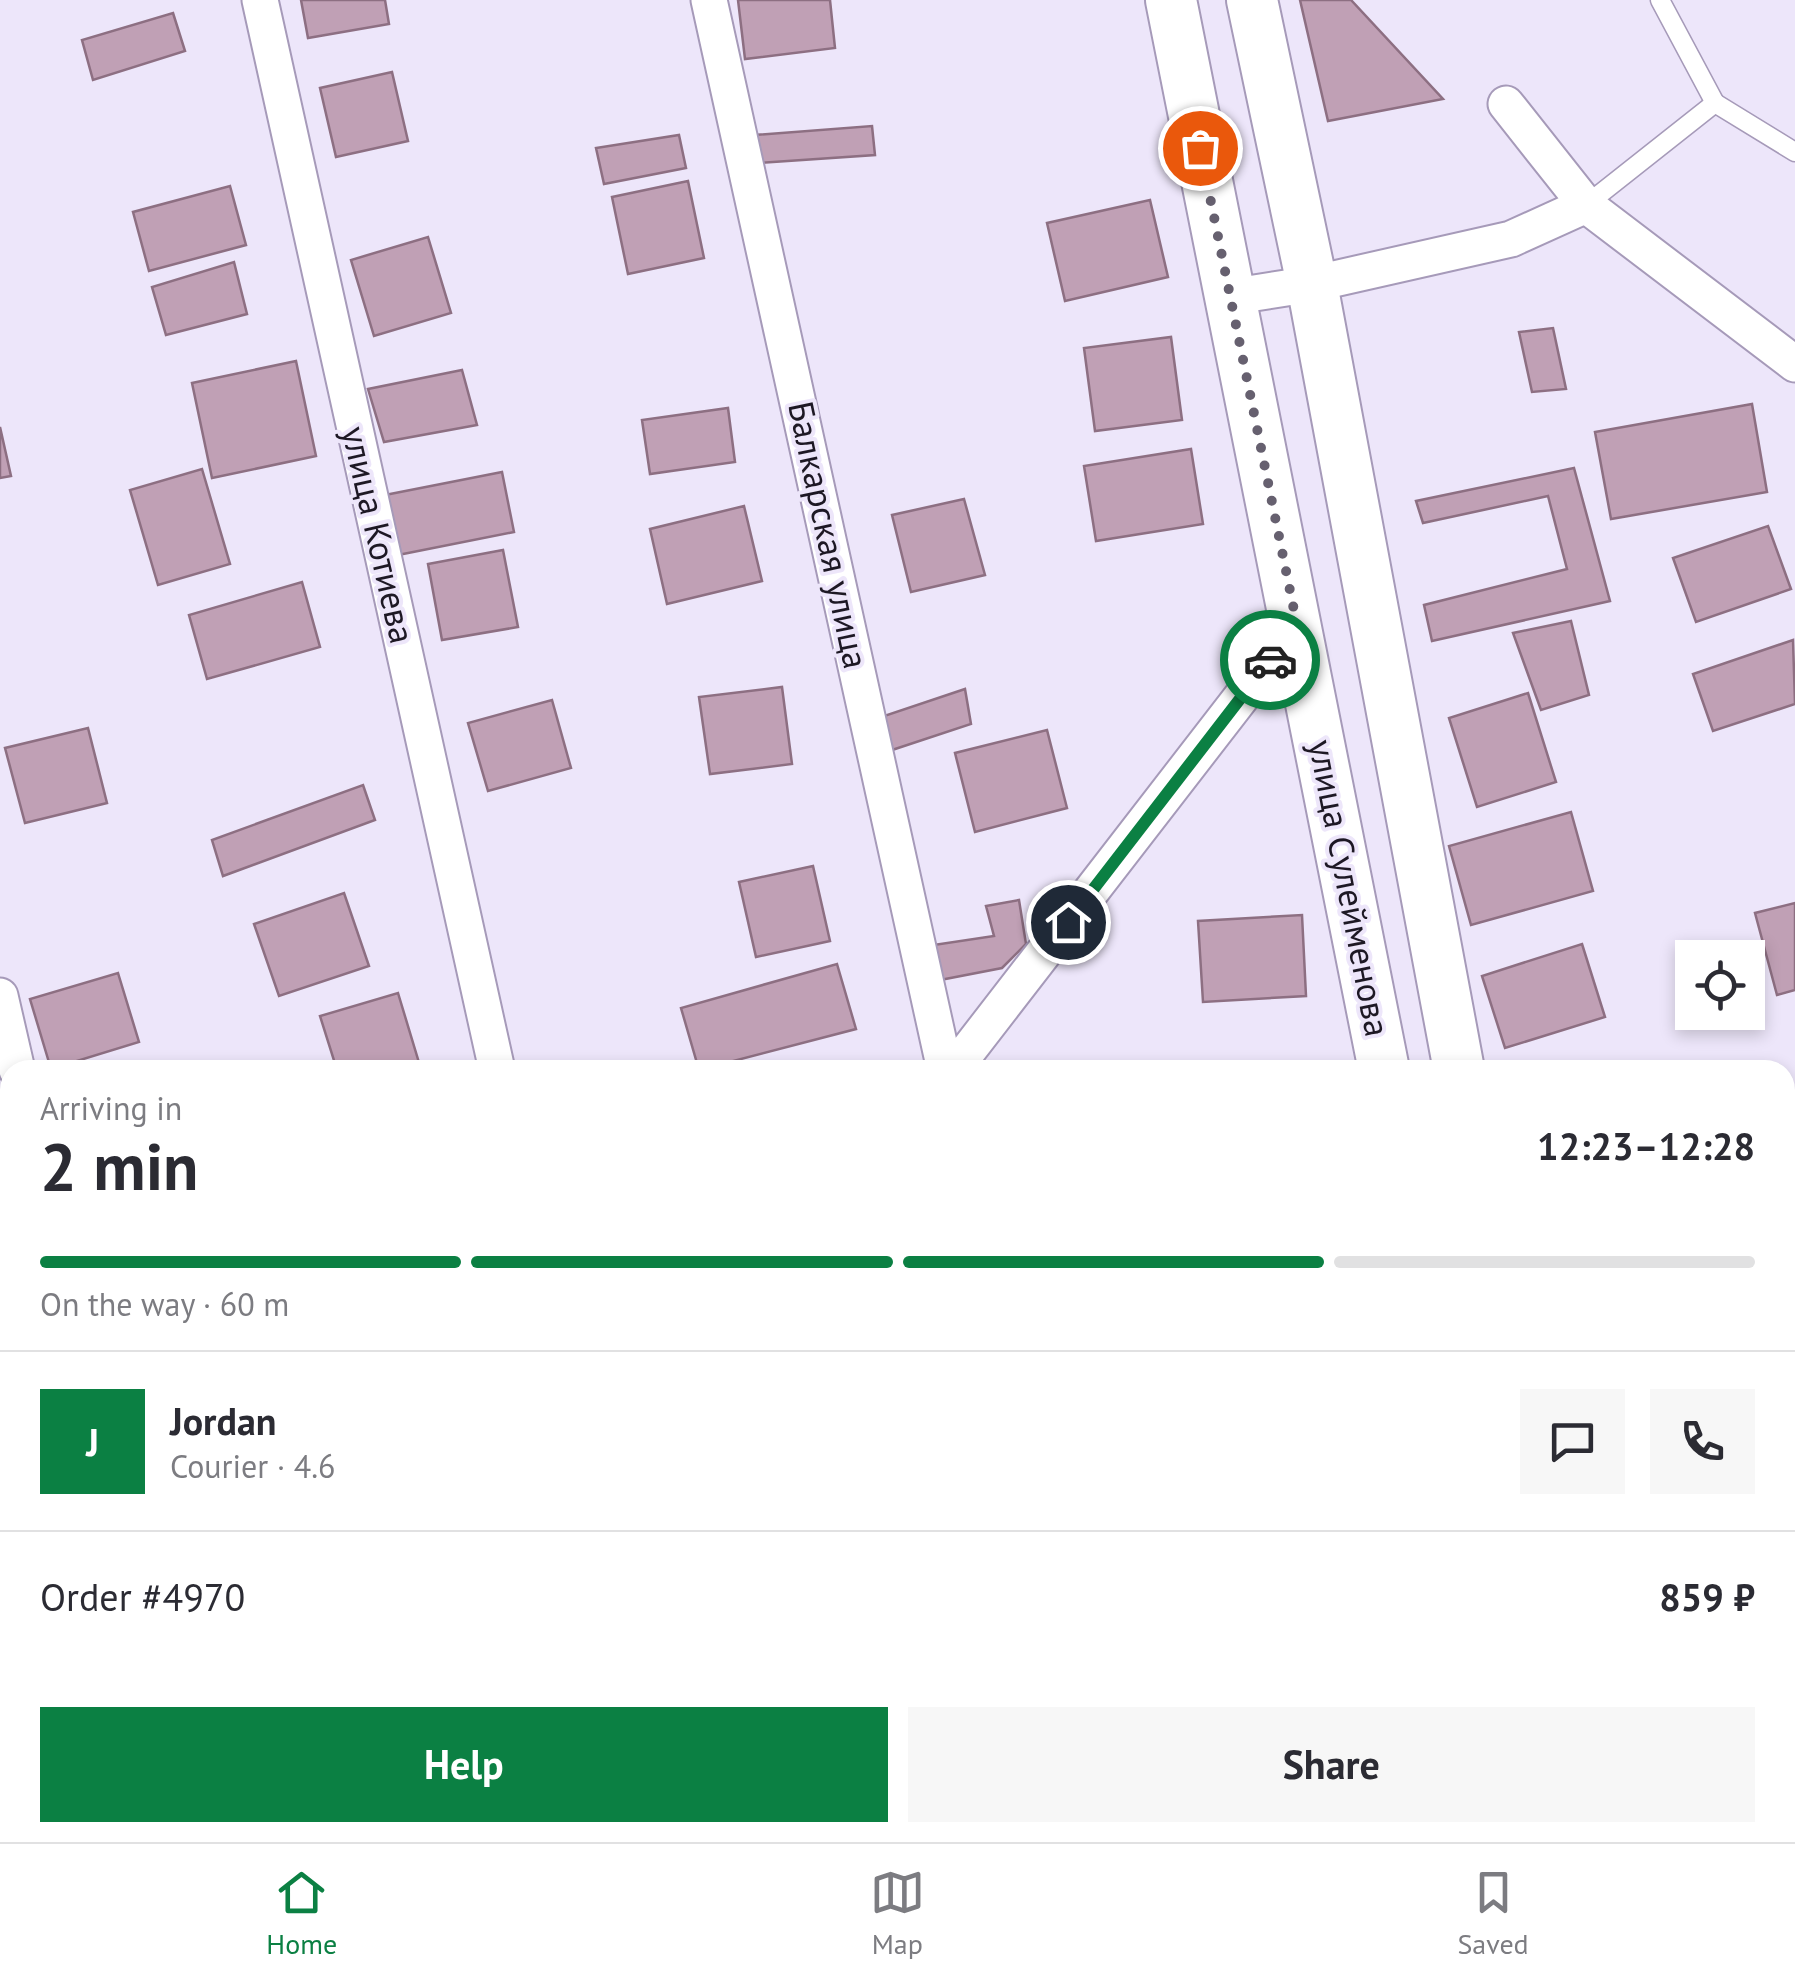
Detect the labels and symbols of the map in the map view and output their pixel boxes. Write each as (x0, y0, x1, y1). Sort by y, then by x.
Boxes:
pin (1158, 106, 1243, 191)
street label: Балкарская улица (778, 397, 880, 673)
street label: улица Котиева (332, 422, 426, 648)
courier (1220, 610, 1320, 710)
street label: улица Сулейменова (1299, 736, 1401, 1040)
pin (1026, 880, 1111, 965)

